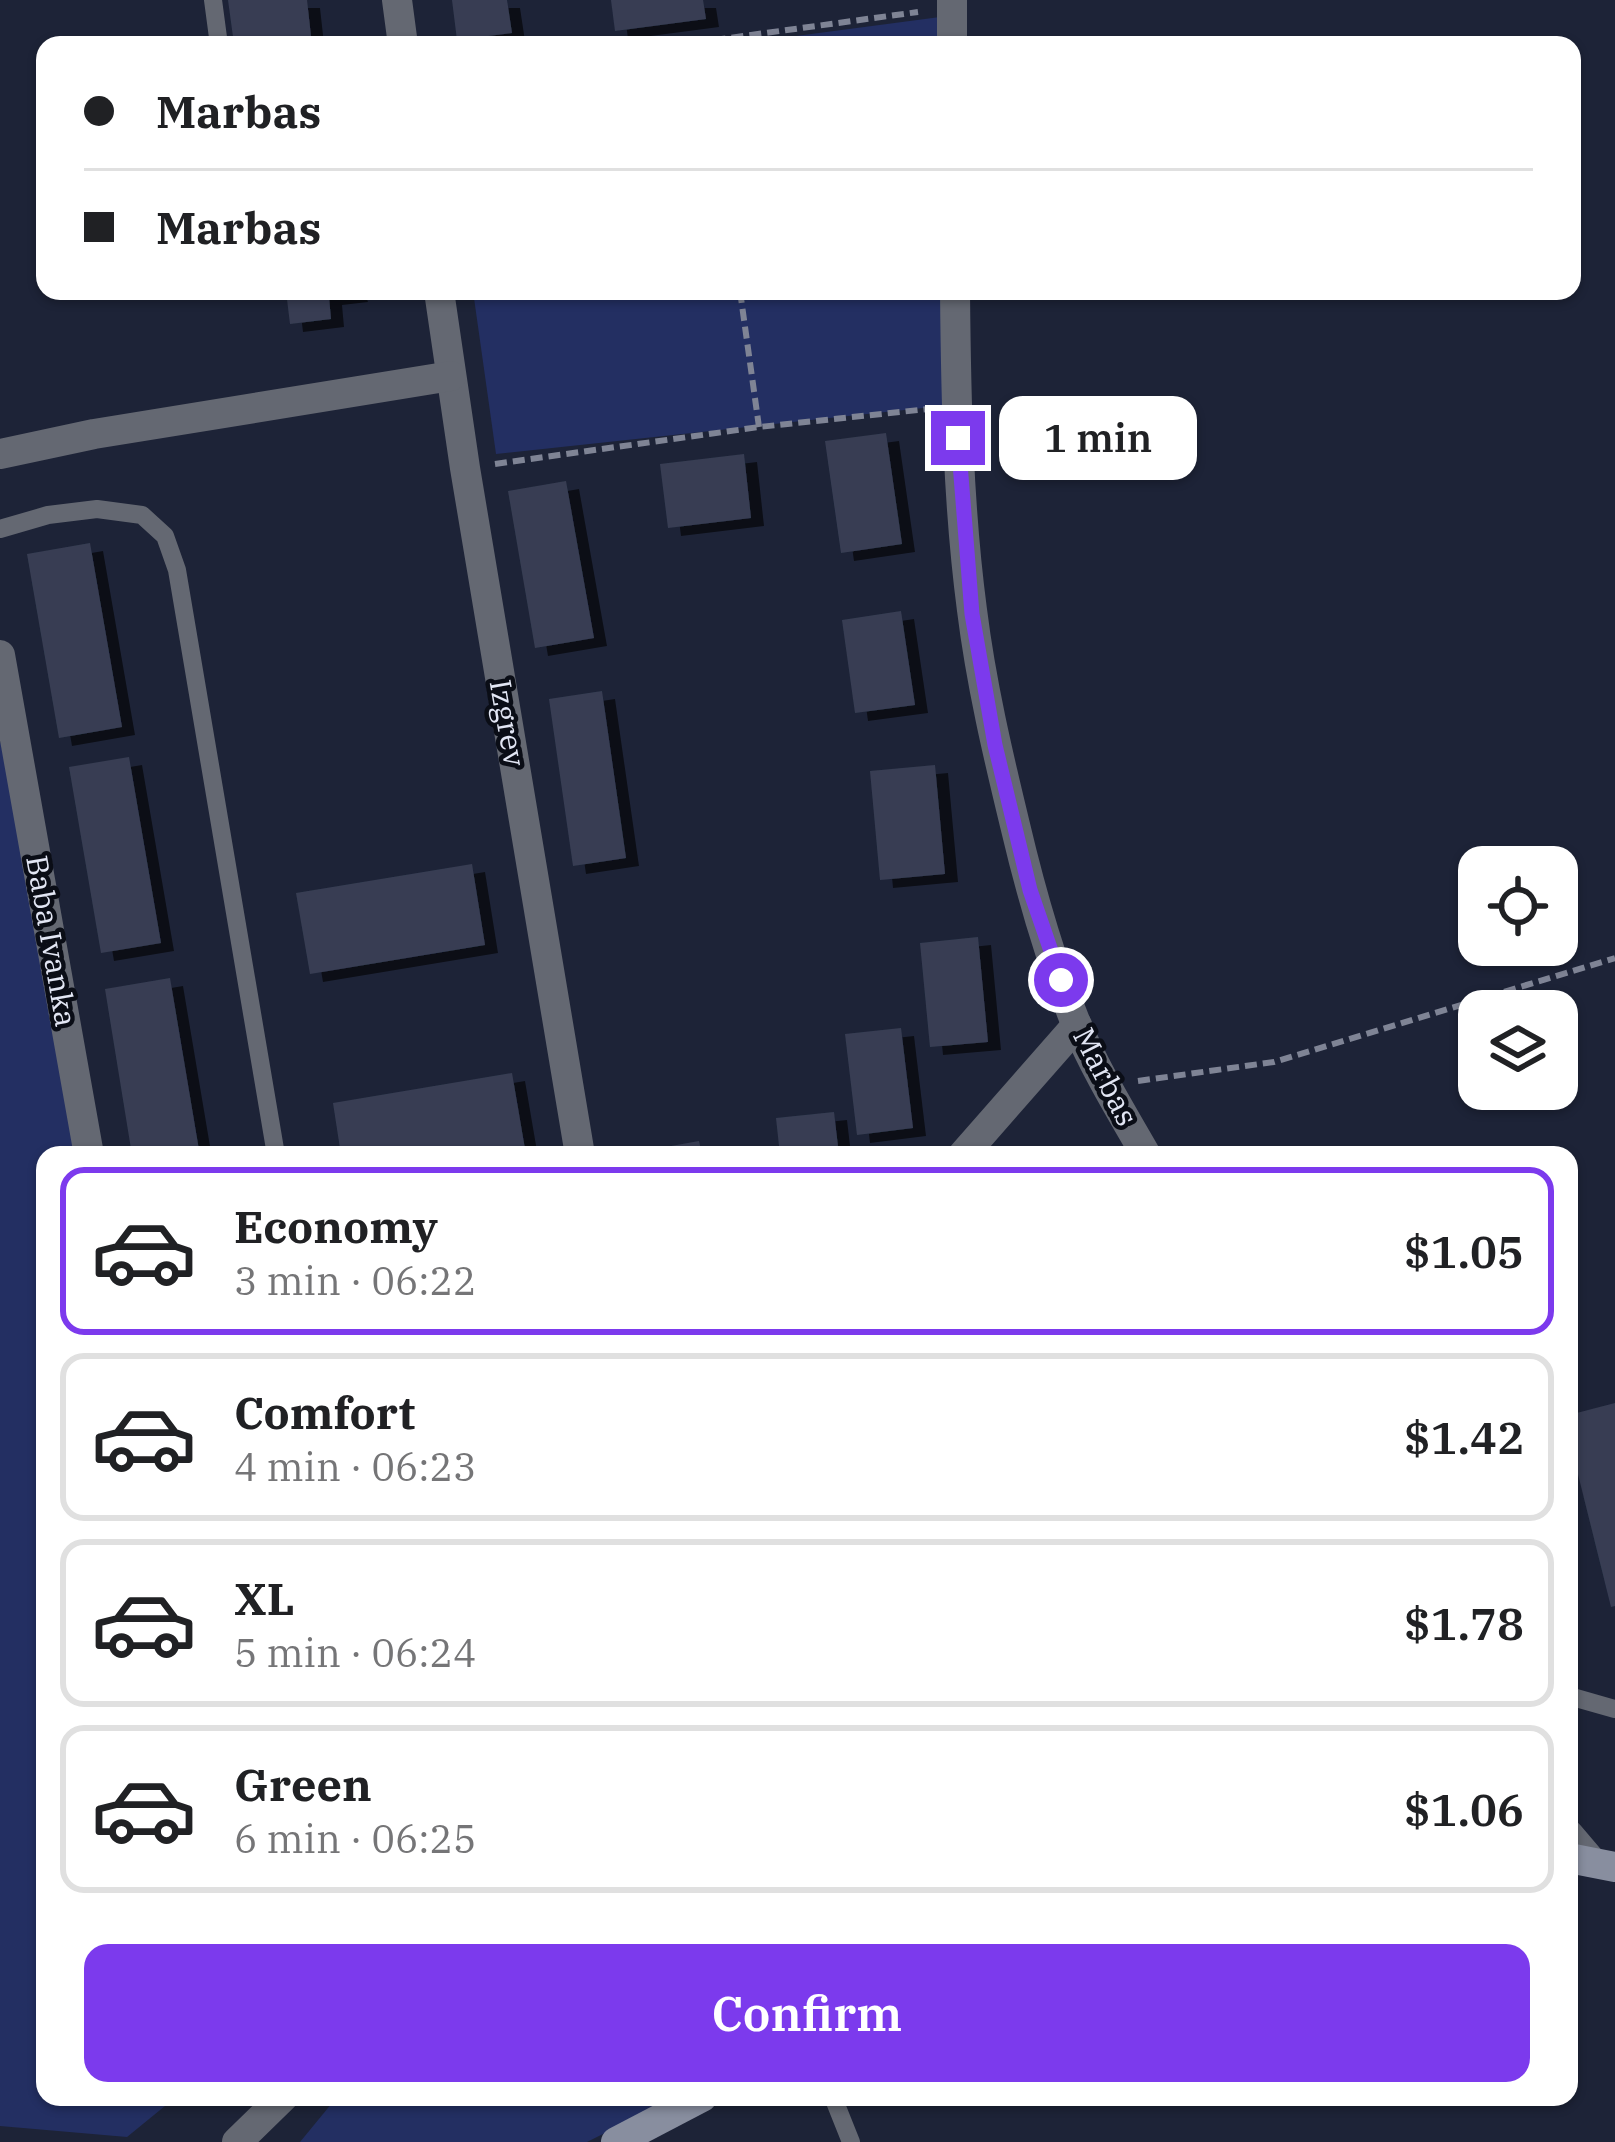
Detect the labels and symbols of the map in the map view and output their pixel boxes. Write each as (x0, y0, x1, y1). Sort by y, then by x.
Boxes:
callout: 1 min (1000, 396, 1198, 480)
route end (931, 411, 985, 465)
street label: Izgrev (482, 676, 535, 769)
street label: Baba Ivanka (18, 852, 87, 1029)
route start (1034, 953, 1088, 1007)
street label: Marbas (1065, 1021, 1148, 1132)

